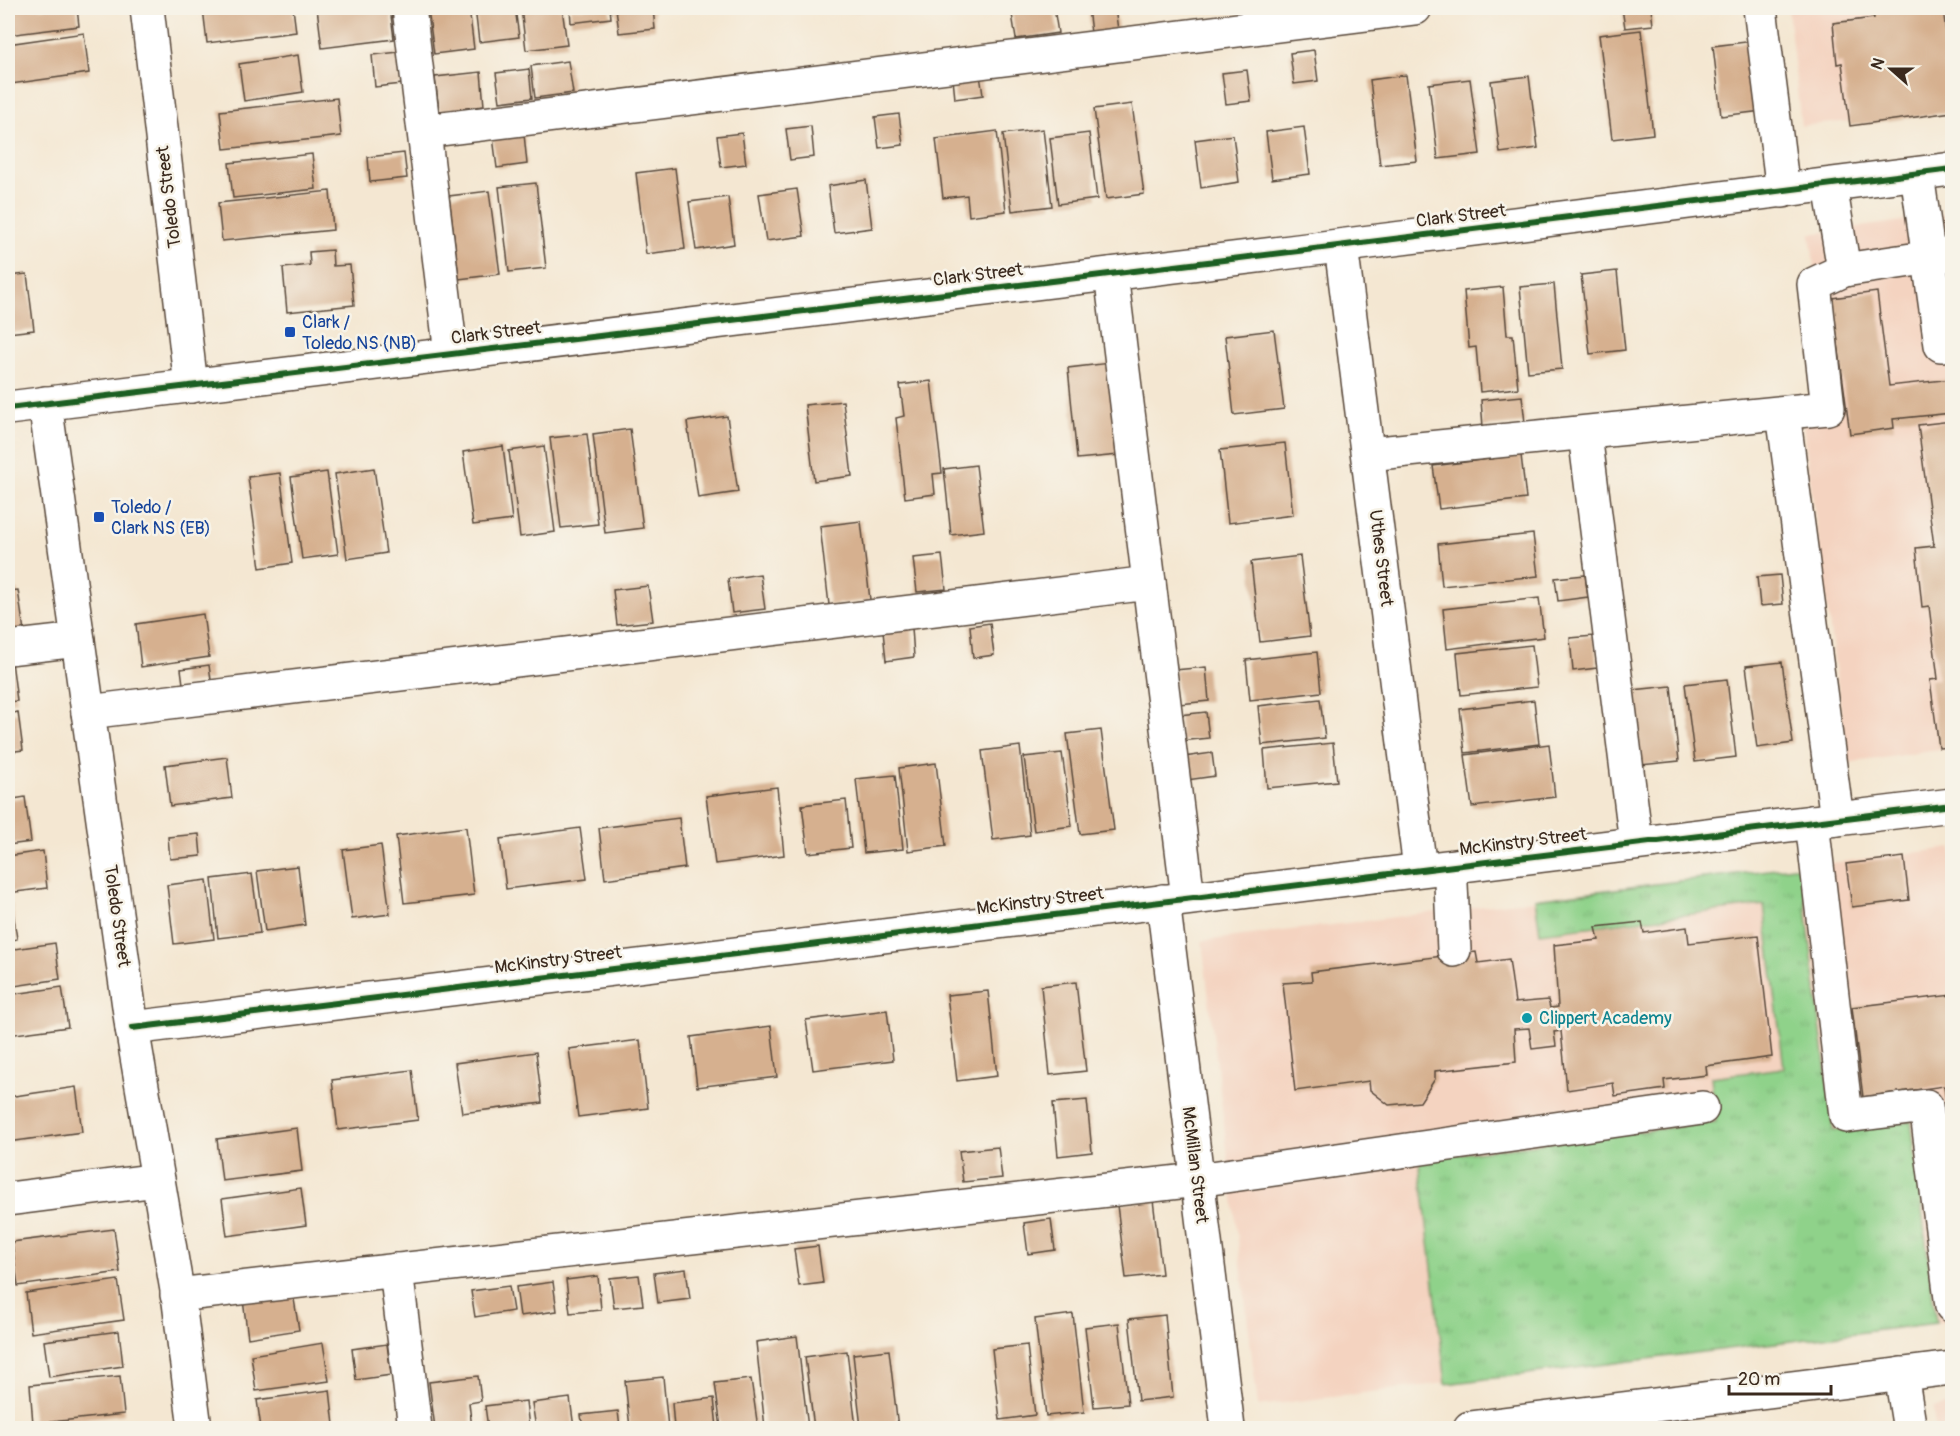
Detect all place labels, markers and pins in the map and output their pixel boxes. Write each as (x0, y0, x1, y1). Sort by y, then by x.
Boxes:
place label: Clark / Toledo NS (NB) (302, 311, 417, 355)
marker: Clark / Toledo NS (NB) (283, 325, 297, 339)
place label: Toledo / Clark NS (EB) (111, 496, 211, 540)
marker: Toledo / Clark NS (EB) (92, 510, 106, 524)
place label: Clippert Academy (1539, 1007, 1672, 1030)
marker: Clippert Academy (1520, 1011, 1534, 1025)

